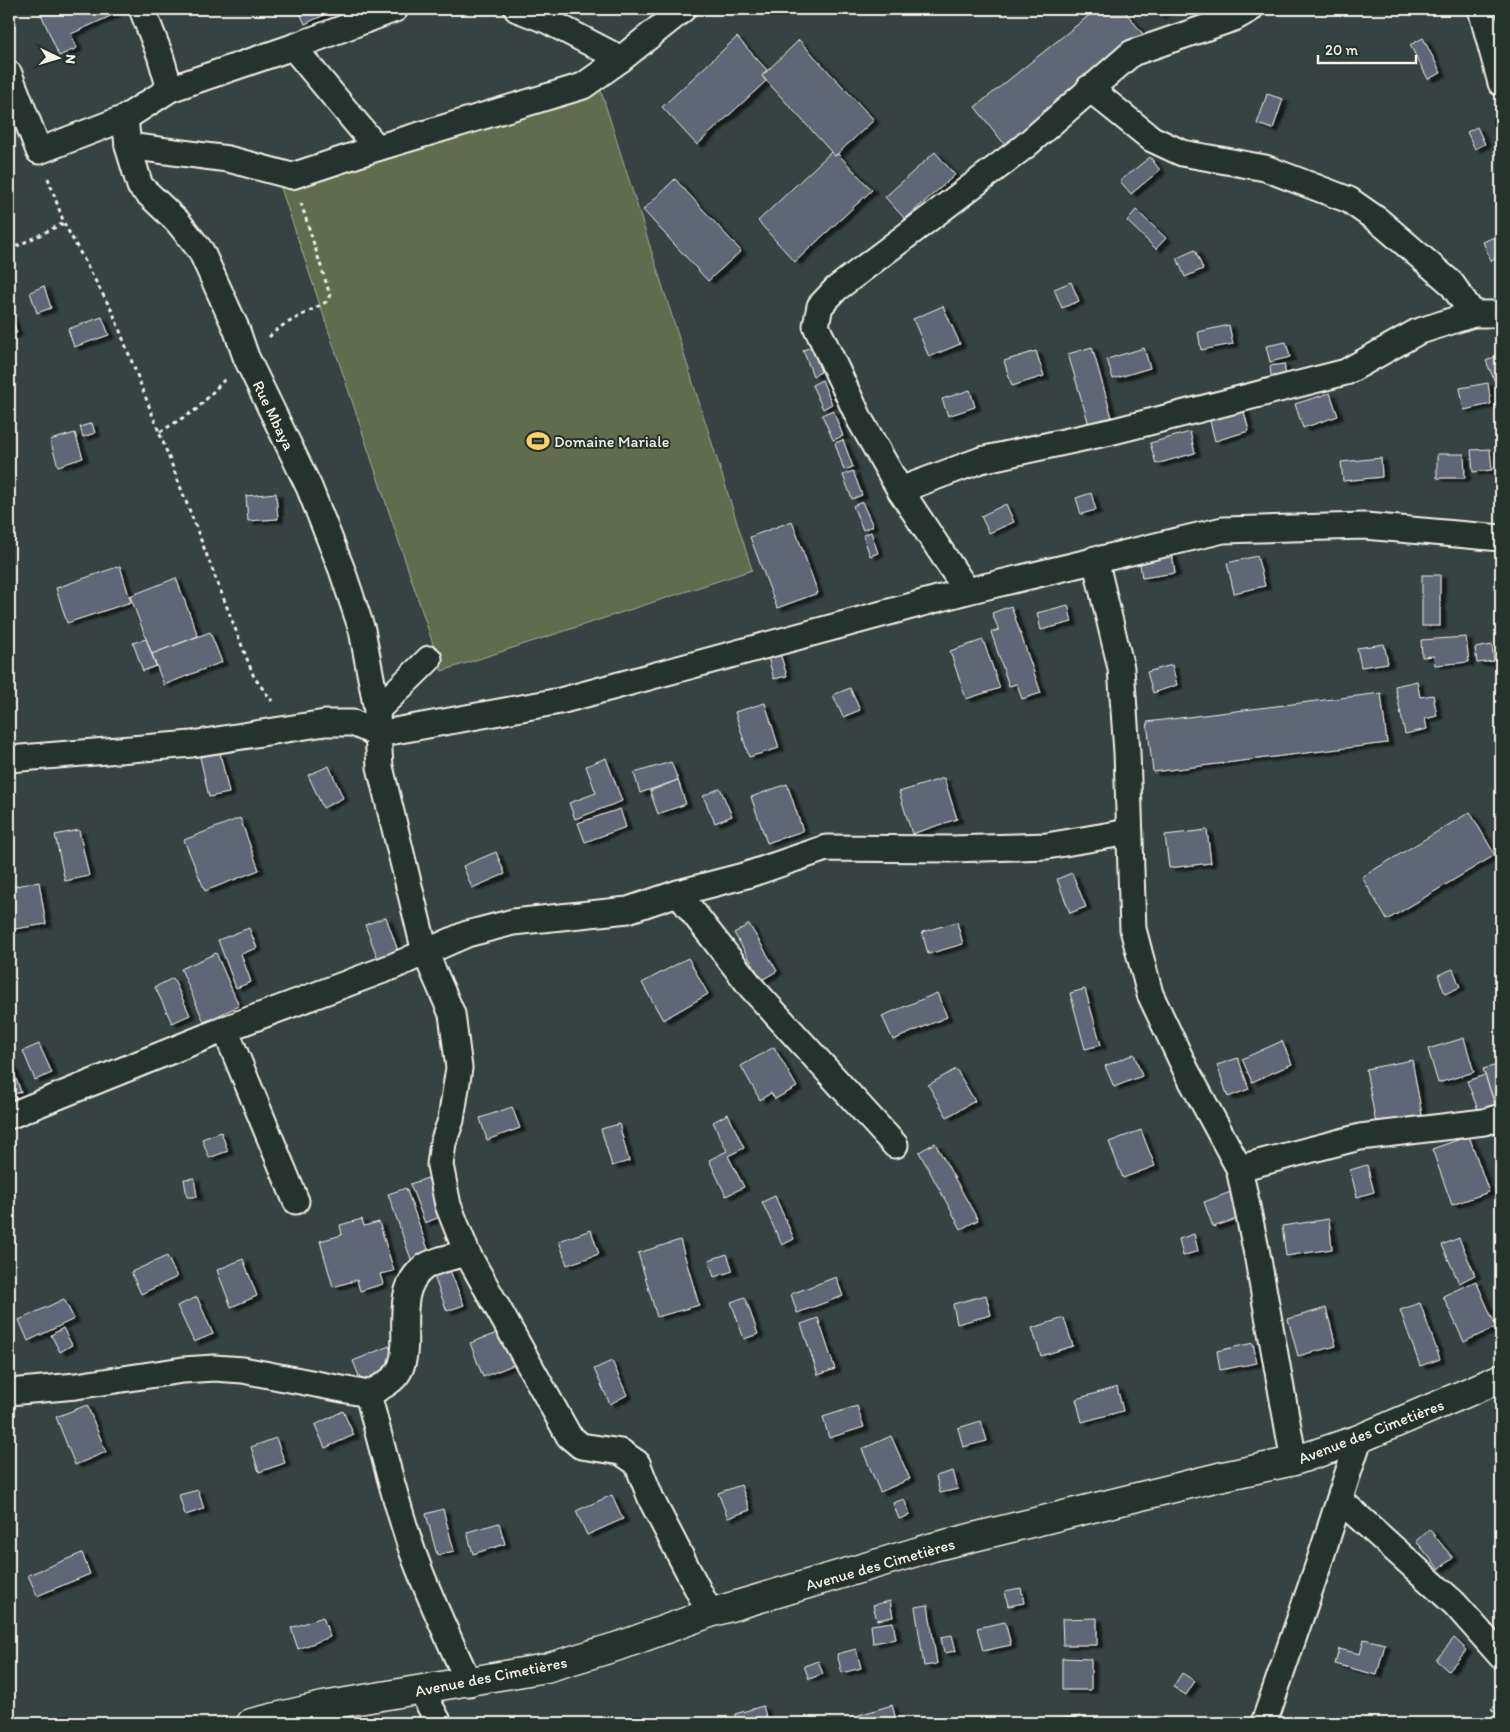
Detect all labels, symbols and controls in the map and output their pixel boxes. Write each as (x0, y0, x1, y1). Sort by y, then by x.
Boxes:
north arrow (32, 32, 82, 82)
scale bar (1318, 32, 1415, 64)
text: 20 m (1325, 41, 1359, 59)
text: N (62, 54, 79, 65)
street label: Rue Mbaya (249, 377, 299, 454)
sports icon: Domaine Mariale (525, 428, 551, 454)
place label: Domaine Mariale (554, 432, 669, 451)
street label: Avenue des Cimetières (1296, 1395, 1447, 1468)
street label: Avenue des Cimetières (803, 1534, 957, 1595)
street label: Avenue des Cimetières (413, 1652, 569, 1701)

